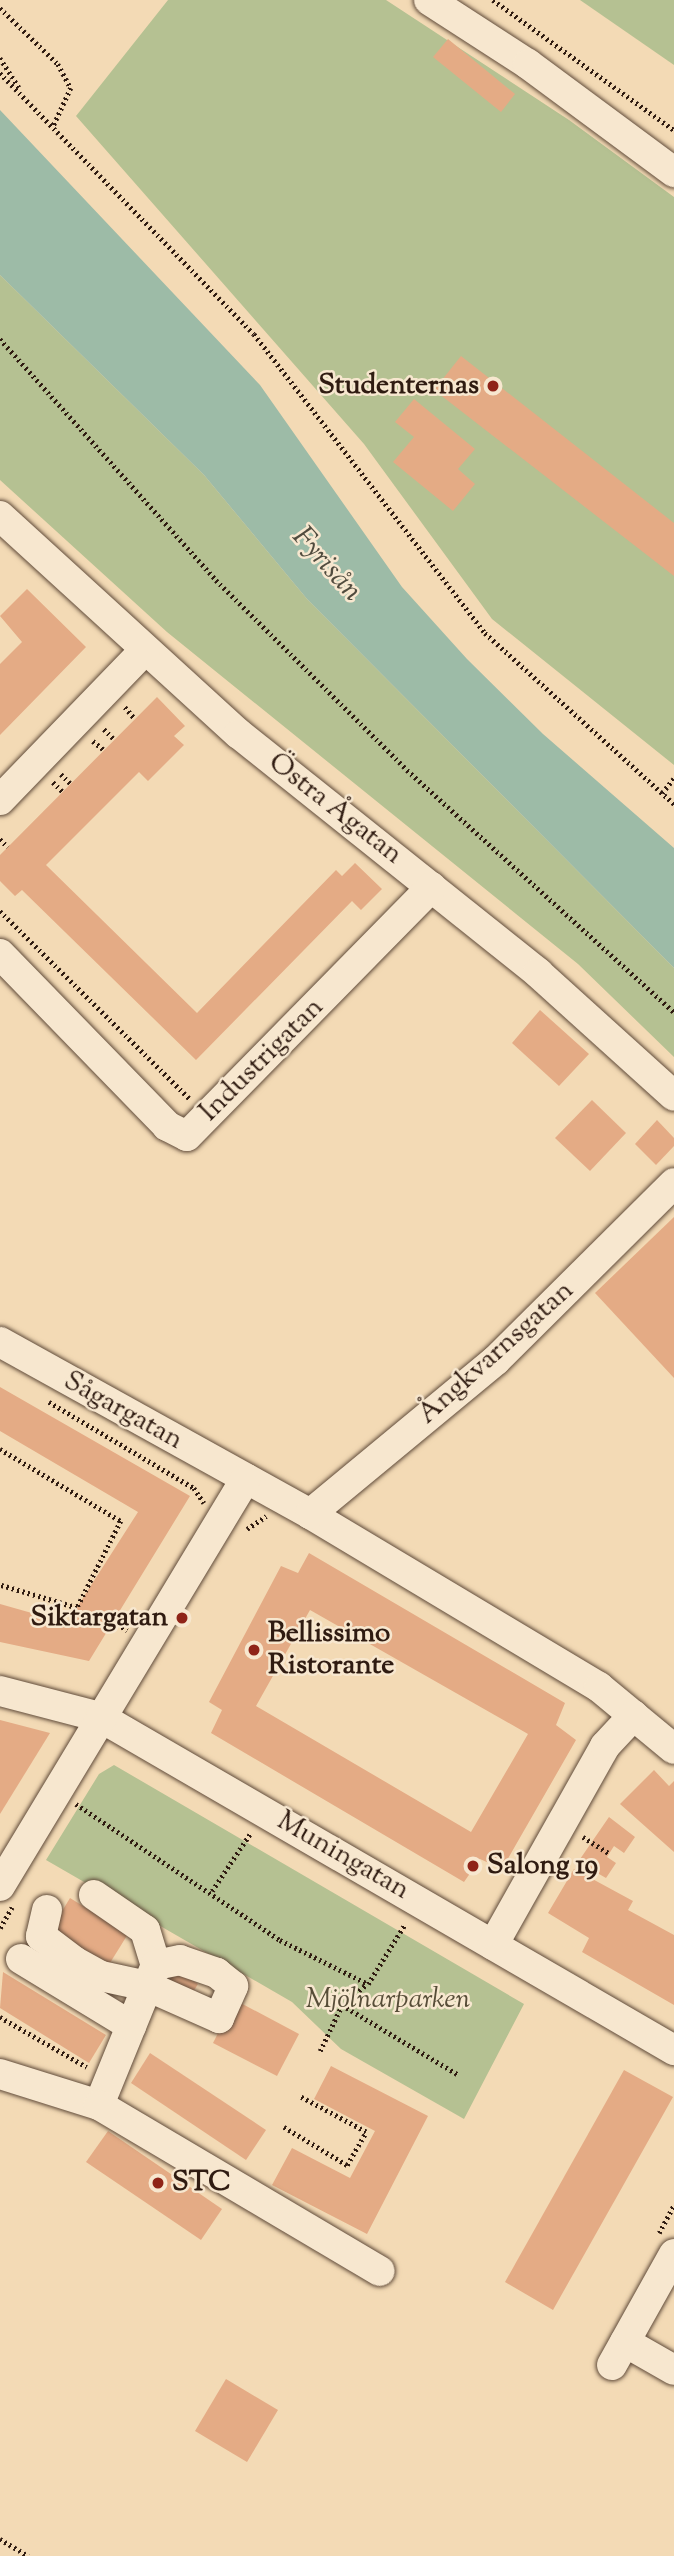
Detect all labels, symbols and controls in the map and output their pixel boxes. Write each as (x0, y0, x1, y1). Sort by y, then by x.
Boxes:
place label: Studenternas (318, 369, 479, 403)
marker: Studenternas (485, 378, 501, 394)
water label: Fyrisån (283, 520, 369, 610)
street label: Östra Ågatan (261, 746, 409, 872)
street label: Industrigatan (193, 991, 331, 1129)
street label: Ångkvarnsgatan (411, 1274, 581, 1432)
street label: Sågargatan (57, 1365, 189, 1457)
place label: Siktargatan (30, 1601, 168, 1635)
marker: Siktargatan (174, 1610, 190, 1626)
place label: Bellissimo Ristorante (268, 1617, 394, 1683)
marker: Bellissimo Ristorante (246, 1642, 262, 1658)
street label: Muningatan (271, 1805, 415, 1907)
place label: Salong 19 (487, 1849, 598, 1883)
marker: Salong 19 (465, 1858, 481, 1874)
park label: Mjölnarparken (306, 1983, 470, 2017)
place label: STC (172, 2166, 231, 2200)
marker: STC (150, 2175, 166, 2191)

